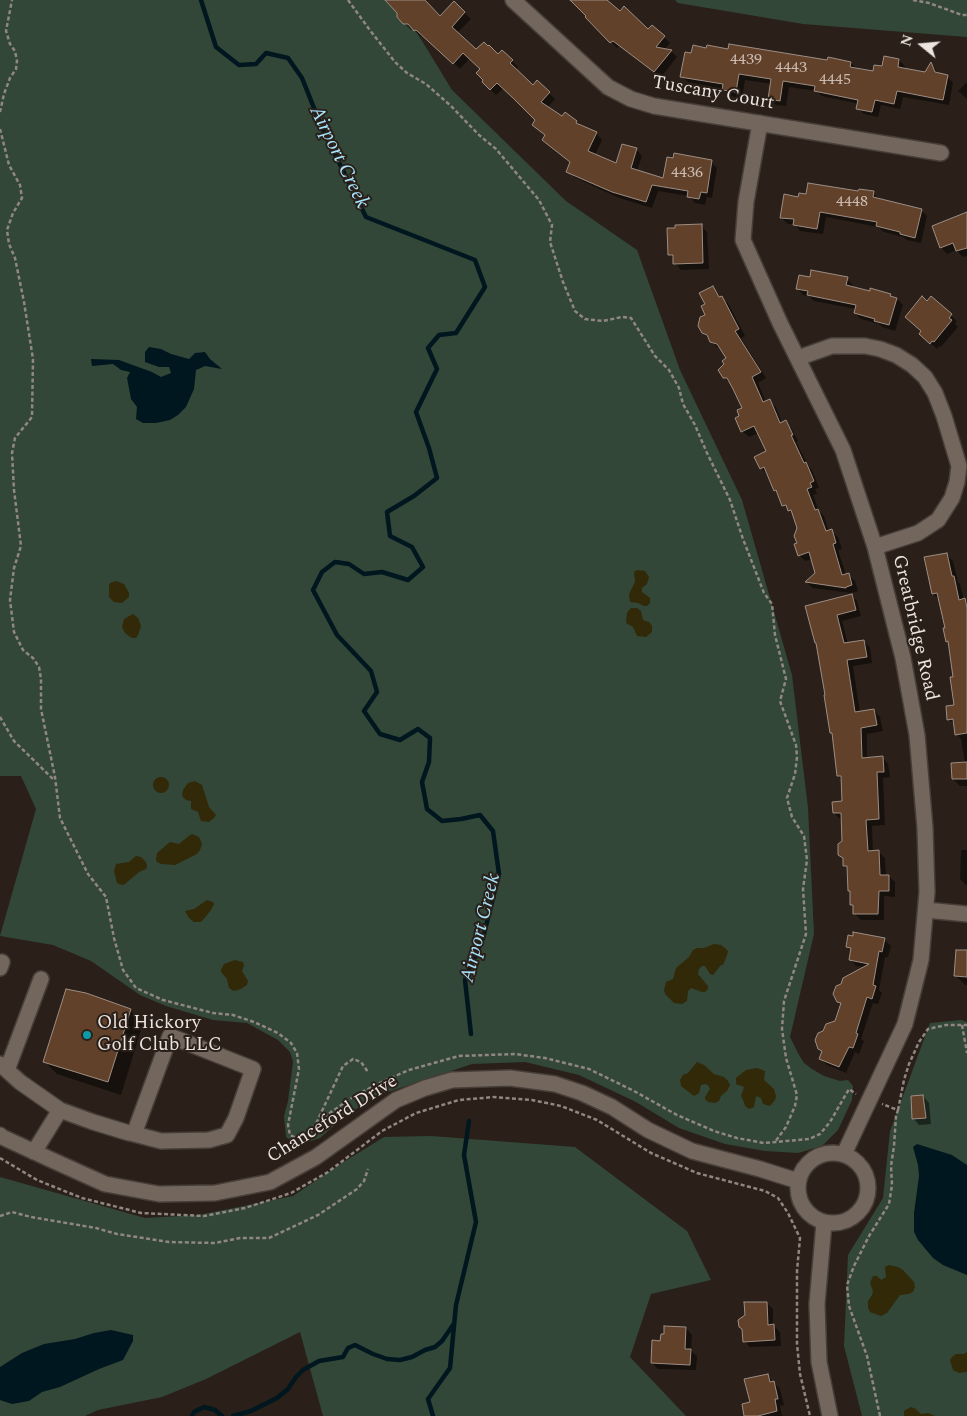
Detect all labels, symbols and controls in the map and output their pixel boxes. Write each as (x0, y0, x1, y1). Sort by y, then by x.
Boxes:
north arrow (897, 20, 947, 70)
text: N (895, 32, 919, 49)
house number: 4439 (730, 51, 762, 71)
house number: 4443 (775, 59, 807, 79)
house number: 4445 (819, 71, 851, 91)
street label: Tuscany Court (650, 72, 776, 116)
water label: Airport Creek (303, 103, 373, 213)
house number: 4436 (671, 164, 703, 184)
house number: 4448 (836, 193, 868, 213)
street label: Greatbridge Road (886, 553, 942, 703)
water label: Airport Creek (457, 871, 507, 985)
place label: Old Hickory Golf Club LLC (97, 1013, 222, 1057)
marker: Old Hickory Golf Club LLC (81, 1029, 93, 1041)
street label: Chanceford Drive (264, 1071, 402, 1169)

